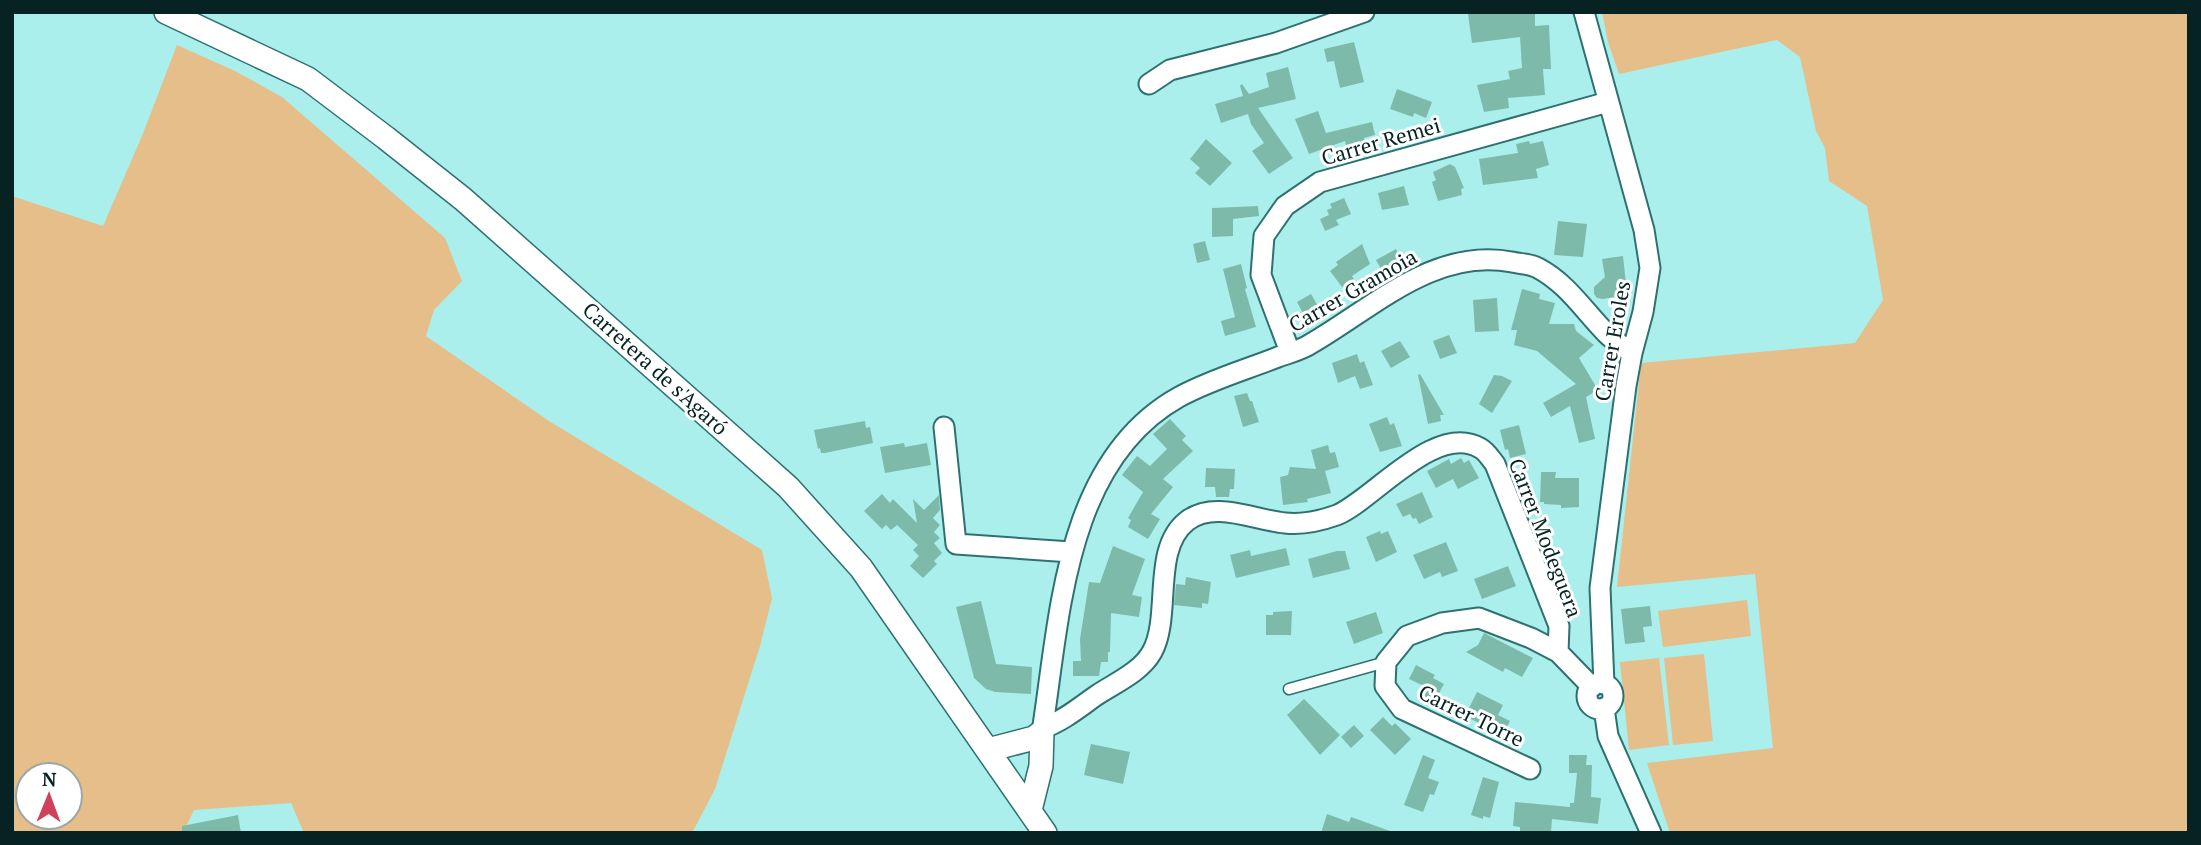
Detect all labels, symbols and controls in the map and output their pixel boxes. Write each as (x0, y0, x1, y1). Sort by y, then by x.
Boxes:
street label: Carrer Remei (1318, 111, 1443, 171)
street label: Carrer Gramoia (1283, 242, 1422, 338)
street label: Carrer Eroles (1588, 278, 1636, 403)
street label: Carretera de s'Agaró (577, 296, 734, 441)
street label: Carrer Modeguera (1503, 454, 1589, 622)
street label: Carrer Torre (1414, 678, 1529, 753)
north arrow (14, 761, 84, 831)
text: N (42, 766, 57, 791)

